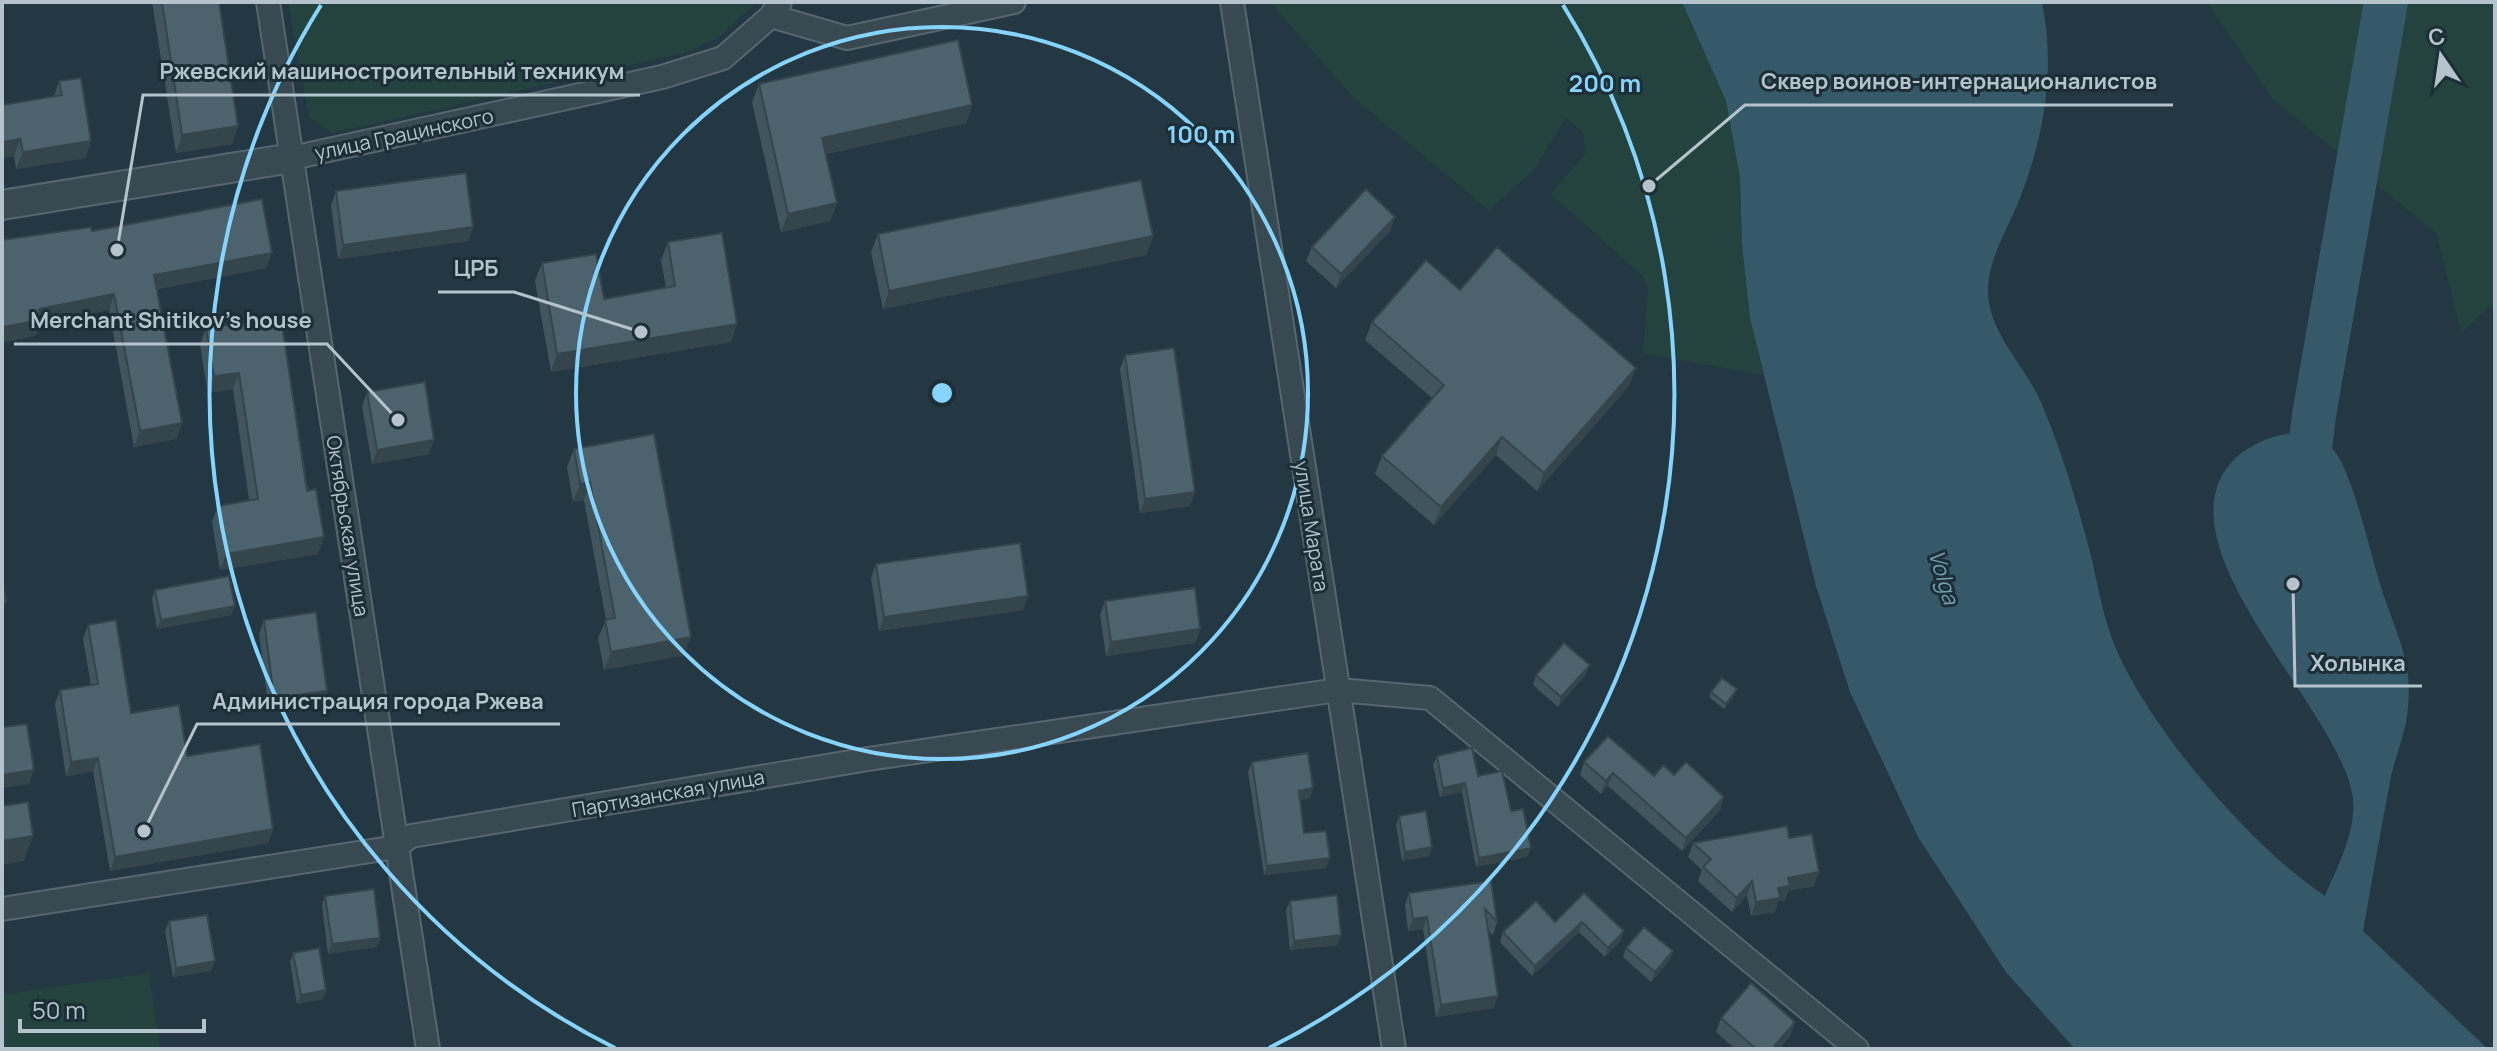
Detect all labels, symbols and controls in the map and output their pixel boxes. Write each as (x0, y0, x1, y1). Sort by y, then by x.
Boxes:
north arrow (2401, 16, 2481, 96)
text: С (2425, 20, 2448, 53)
callout: Ржевский машиностроительный техникум (143, 49, 640, 95)
text: Ржевский машиностроительный техникум (159, 56, 625, 86)
callout: Сквер воинов-интернационалистов (1745, 59, 2173, 105)
text: 200 m (1569, 66, 1641, 99)
text: Сквер воинов-интернационалистов (1761, 66, 2157, 96)
street label: улица Грацинского (312, 102, 496, 166)
text: 100 m (1167, 117, 1235, 150)
callout: ЦРБ (438, 246, 514, 292)
text: ЦРБ (454, 253, 498, 283)
callout: Merchant Shitikov's house (14, 298, 327, 344)
text: Merchant Shitikov's house (30, 305, 312, 335)
centre of rings (928, 379, 956, 407)
street label: Октябрьская улица (320, 434, 376, 618)
street label: улица Марата (1288, 459, 1336, 593)
water label: Volga (1922, 546, 1967, 610)
callout: Холынка (2295, 640, 2422, 686)
text: Холынка (2310, 648, 2406, 678)
callout: Администрация города Ржева (197, 678, 560, 724)
text: Администрация города Ржева (212, 686, 544, 716)
street label: Партизанская улица (570, 763, 766, 823)
scale bar (20, 983, 204, 1033)
text: 50 m (32, 993, 86, 1026)

